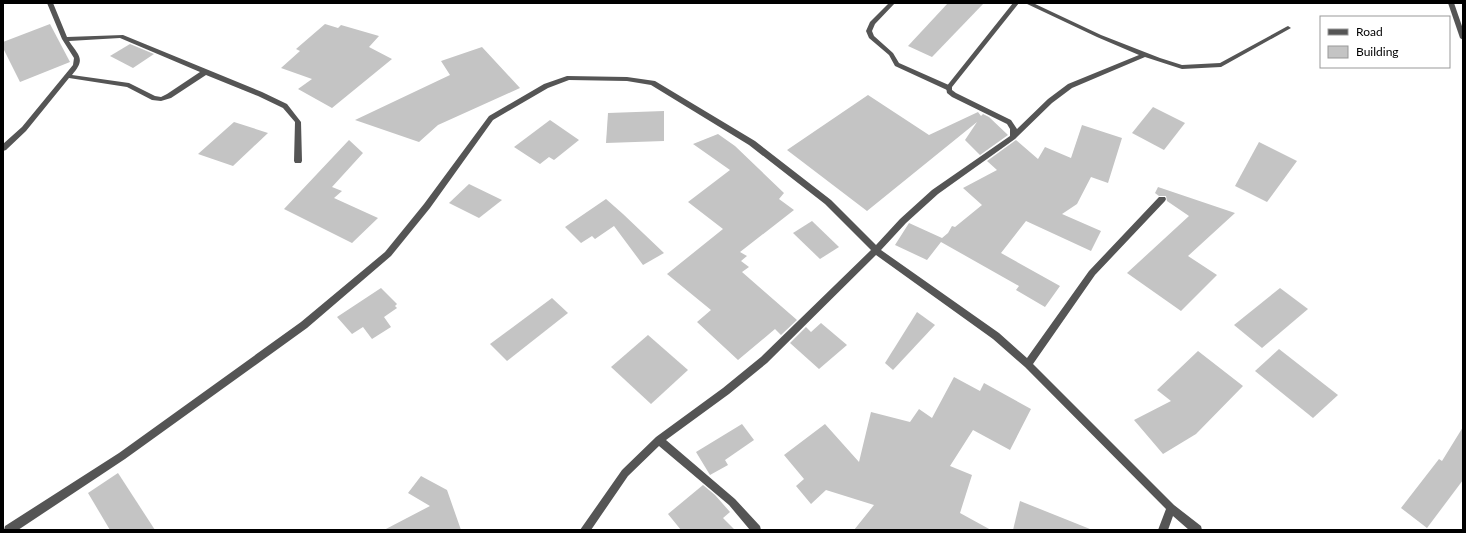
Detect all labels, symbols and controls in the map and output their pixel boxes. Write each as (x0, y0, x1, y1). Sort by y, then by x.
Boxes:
legend (1320, 16, 1450, 68)
text: Road (1356, 24, 1383, 39)
text: Building (1356, 44, 1399, 59)

